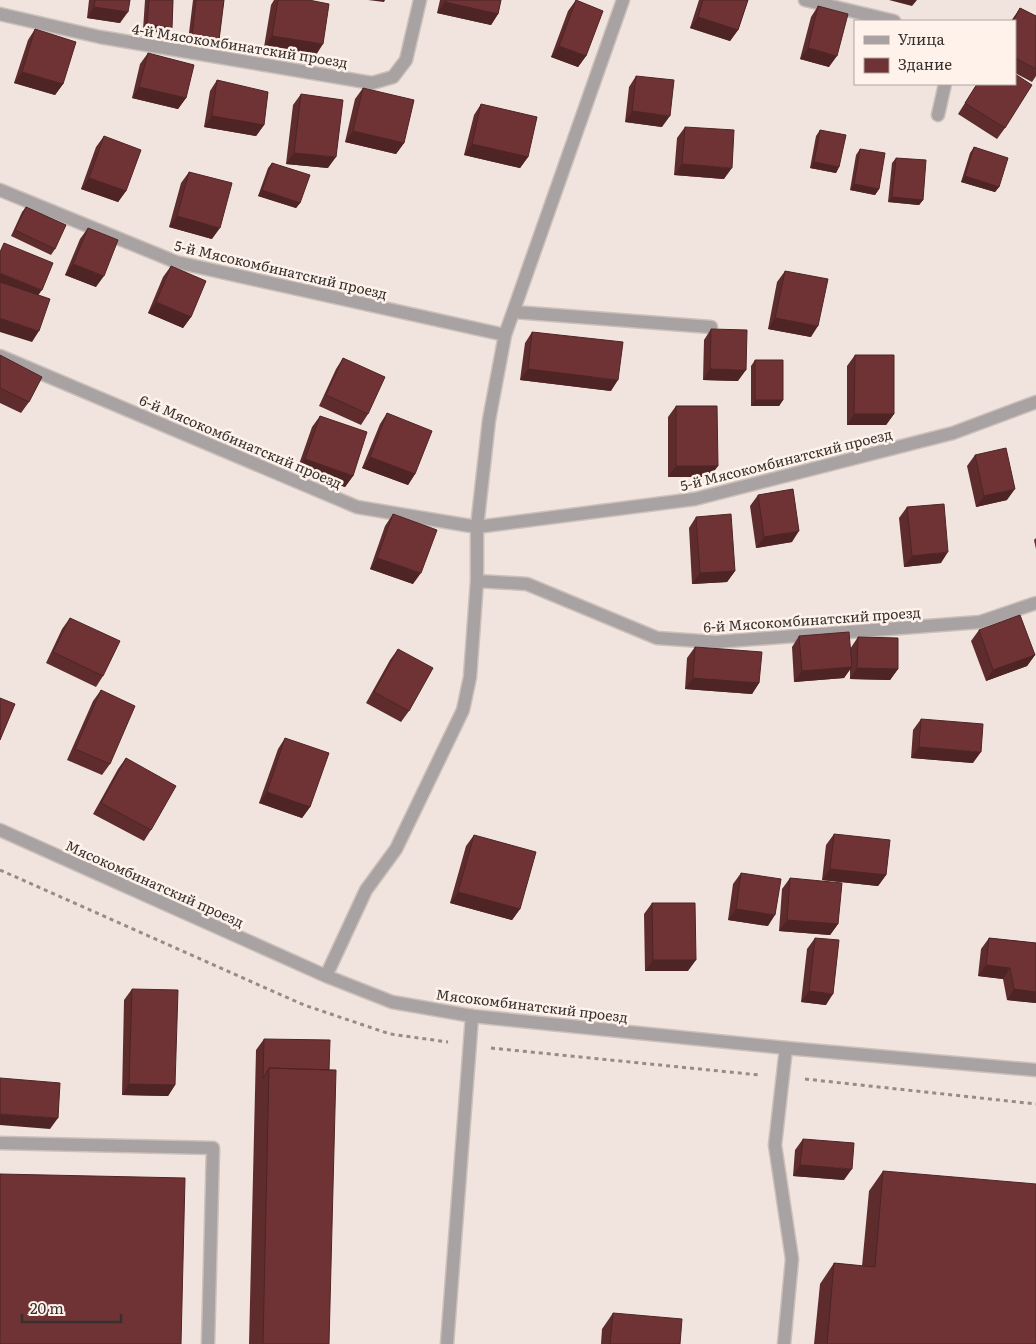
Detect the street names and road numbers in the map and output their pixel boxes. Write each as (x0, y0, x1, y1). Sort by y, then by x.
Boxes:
street label: 4-й Мясокомбинатский проезд (131, 18, 349, 72)
street label: 5-й Мясокомбинатский проезд (173, 235, 389, 303)
street label: 6-й Мясокомбинатский проезд (137, 389, 345, 493)
street label: 5-й Мясокомбинатский проезд (678, 423, 894, 495)
street label: 6-й Мясокомбинатский проезд (703, 601, 921, 637)
street label: Мясокомбинатский проезд (63, 835, 247, 931)
street label: Мясокомбинатский проезд (435, 983, 629, 1027)

